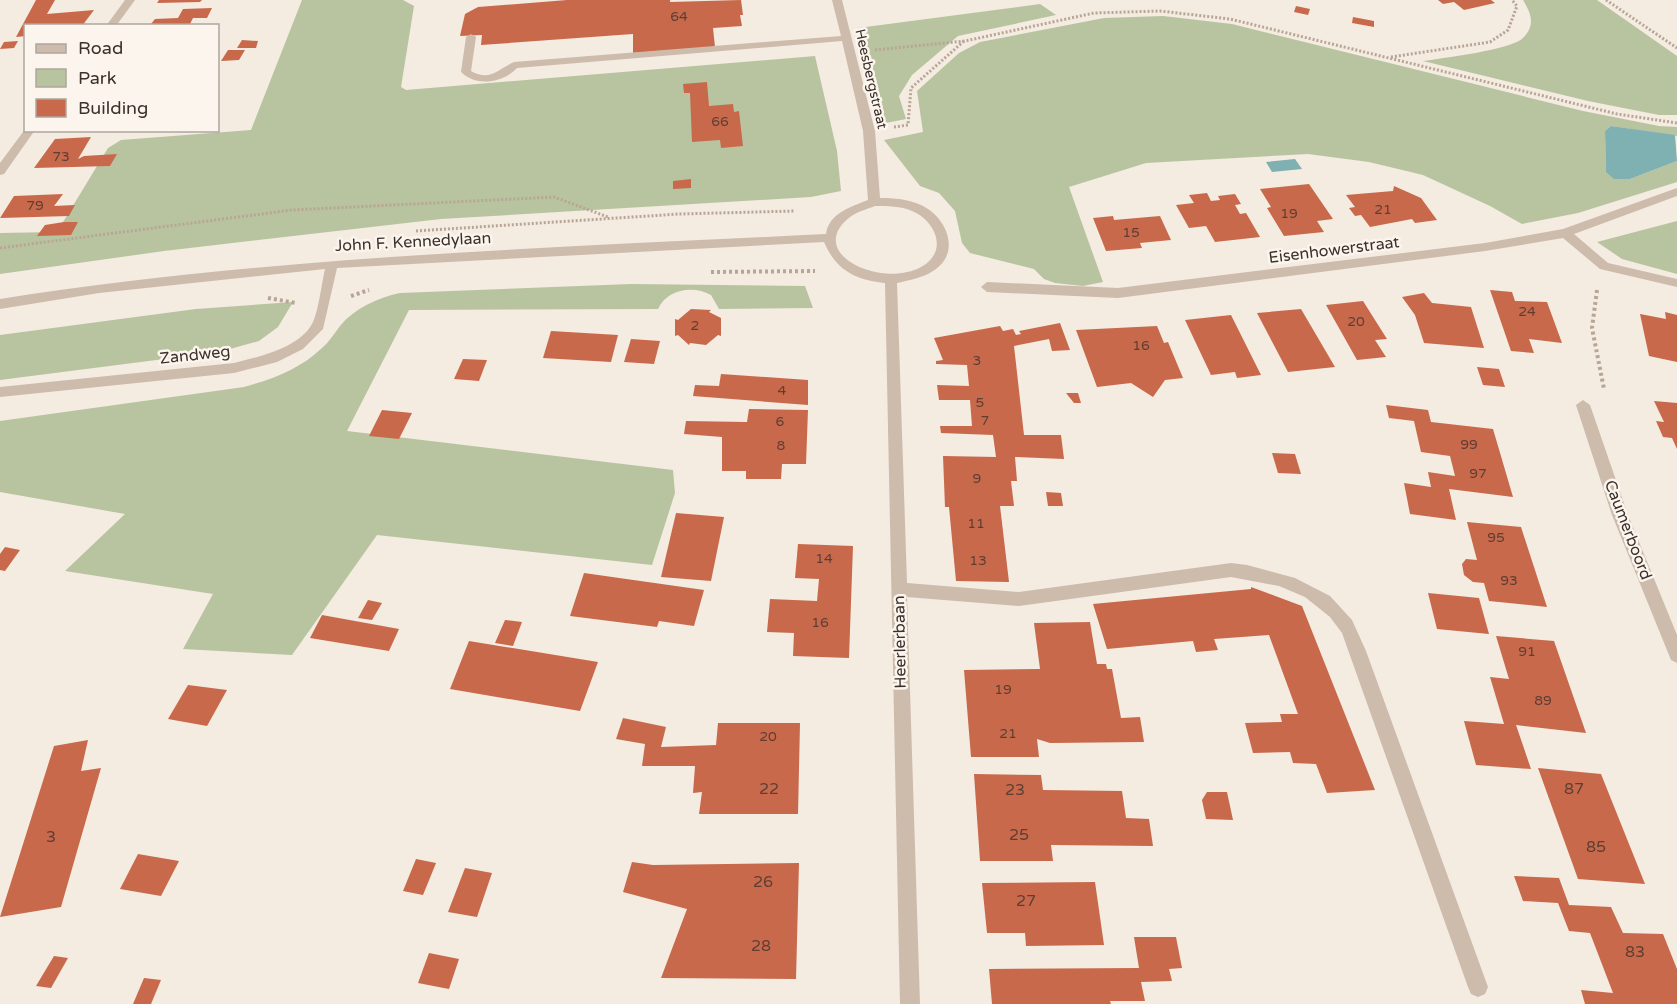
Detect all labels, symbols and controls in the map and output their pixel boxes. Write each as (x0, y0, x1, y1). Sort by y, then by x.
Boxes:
house number: 64 (670, 8, 688, 25)
legend (24, 24, 219, 132)
street label: Heesbergstraat (851, 27, 891, 131)
text: Road (78, 37, 123, 59)
text: Park (78, 67, 117, 89)
text: Building (78, 97, 148, 119)
house number: 66 (711, 113, 729, 130)
house number: 73 (52, 148, 70, 165)
house number: 79 (26, 197, 44, 214)
house number: 21 (1374, 201, 1392, 218)
house number: 19 (1280, 205, 1298, 222)
house number: 15 (1122, 224, 1140, 241)
street label: John F. Kennedylaan (334, 228, 492, 256)
street label: Eisenhowerstraat (1267, 232, 1401, 268)
house number: 24 (1518, 303, 1536, 320)
house number: 20 (1347, 313, 1365, 330)
house number: 2 (691, 317, 699, 334)
house number: 16 (1132, 337, 1150, 354)
street label: Zandweg (159, 341, 231, 369)
house number: 3 (973, 352, 981, 369)
house number: 4 (778, 382, 787, 399)
house number: 5 (976, 394, 984, 411)
house number: 7 (981, 412, 989, 429)
house number: 6 (776, 413, 785, 430)
house number: 99 (1460, 436, 1478, 453)
house number: 8 (777, 437, 786, 454)
house number: 97 (1469, 465, 1487, 482)
house number: 9 (973, 470, 981, 487)
street label: Caumerboord (1600, 477, 1656, 583)
house number: 11 (967, 515, 985, 532)
house number: 95 (1487, 529, 1505, 546)
house number: 14 (815, 550, 833, 567)
house number: 13 (969, 552, 987, 569)
house number: 93 (1500, 572, 1518, 589)
street label: Heerlerbaan (889, 595, 911, 689)
house number: 16 (811, 614, 829, 631)
house number: 91 (1518, 643, 1536, 660)
house number: 19 (994, 681, 1012, 698)
house number: 89 (1534, 692, 1552, 709)
house number: 21 (999, 725, 1017, 742)
house number: 20 (759, 728, 777, 745)
house number: 22 (759, 779, 779, 799)
house number: 87 (1564, 779, 1584, 799)
house number: 23 (1005, 780, 1025, 800)
house number: 25 (1009, 825, 1029, 845)
house number: 3 (46, 827, 56, 847)
house number: 85 (1586, 837, 1606, 857)
house number: 26 (753, 872, 773, 892)
house number: 27 (1016, 891, 1036, 911)
house number: 28 (751, 936, 771, 956)
house number: 83 (1625, 942, 1645, 962)

